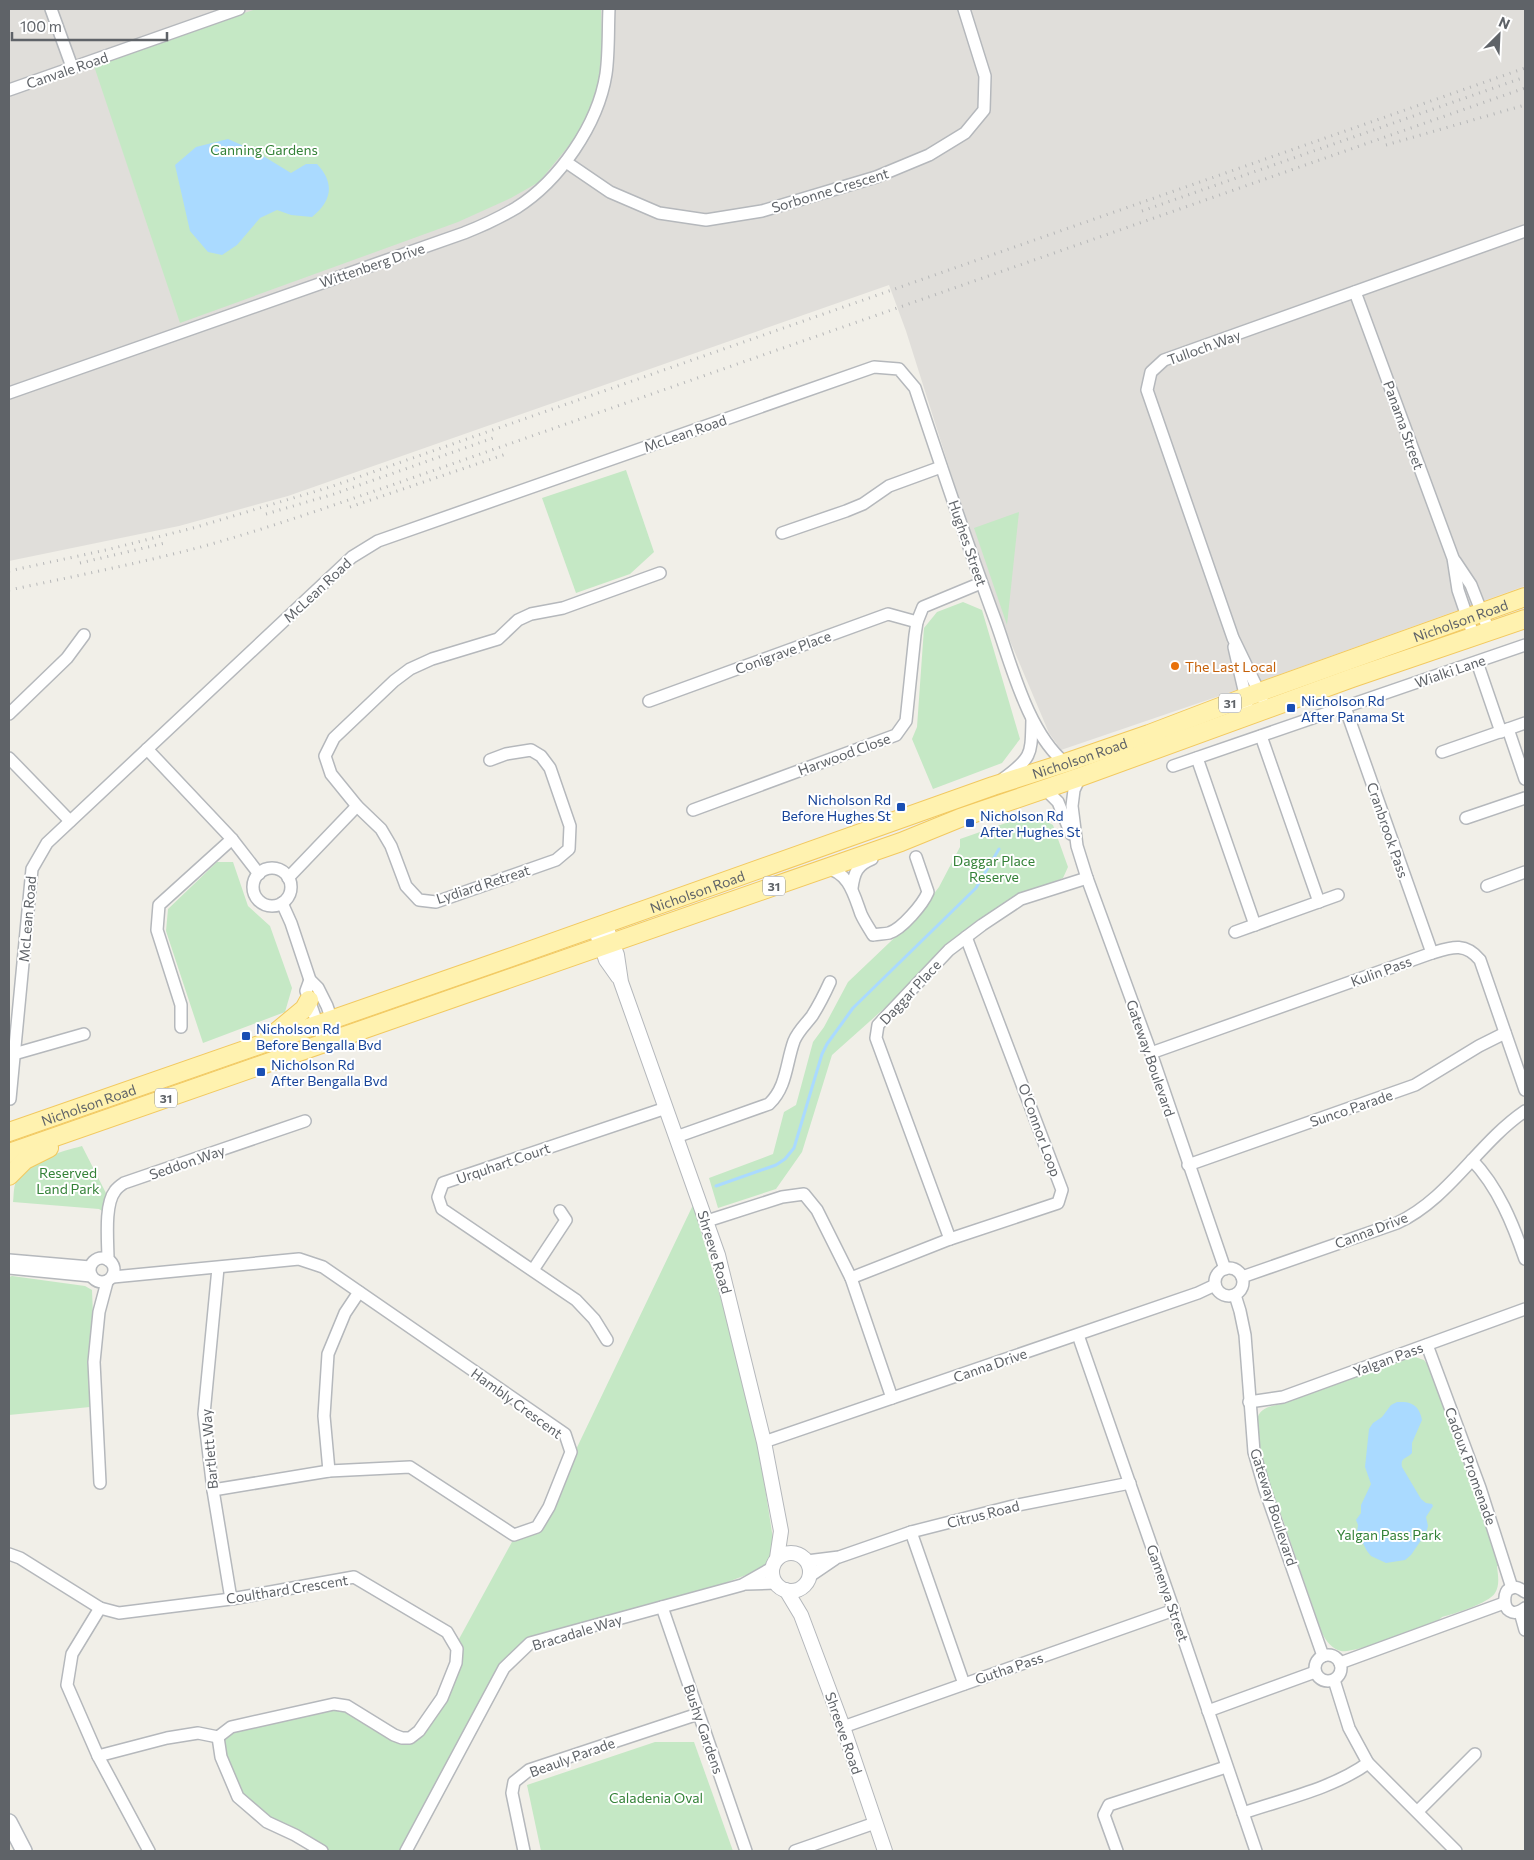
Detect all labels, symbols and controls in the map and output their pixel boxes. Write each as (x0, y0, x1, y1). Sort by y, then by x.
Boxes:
scale bar (12, 10, 168, 42)
north arrow (1474, 10, 1524, 60)
text: N (1496, 13, 1513, 33)
text: 100 m (20, 17, 62, 35)
street label: Canvale Road (24, 48, 110, 92)
park label: Canning Gardens (210, 141, 318, 158)
street label: Sorbonne Crescent (769, 164, 891, 216)
street label: Wittenberg Drive (317, 239, 427, 291)
street label: Tulloch Way (1165, 326, 1243, 368)
street label: Panama Street (1380, 378, 1428, 472)
street label: McLean Road (641, 411, 729, 455)
street label: Hughes Street (945, 498, 991, 589)
street label: McLean Road (280, 554, 354, 626)
street label: Nicholson Road (1411, 595, 1510, 645)
street label: Conigrave Place (733, 627, 833, 677)
street label: Wialki Lane (1413, 651, 1487, 691)
place label: The Last Local (1185, 658, 1276, 675)
marker: The Last Local (1169, 660, 1181, 672)
place label: Nicholson Rd After Panama St (1301, 692, 1405, 725)
road number: 31 (1219, 694, 1241, 712)
marker: Nicholson Rd After Panama St (1285, 702, 1297, 714)
street label: Harwood Close (796, 729, 892, 779)
street label: Nicholson Road (1030, 734, 1129, 782)
street label: Cranbrook Pass (1364, 780, 1412, 880)
place label: Nicholson Rd Before Hughes St (782, 791, 891, 824)
marker: Nicholson Rd Before Hughes St (895, 801, 907, 813)
place label: Nicholson Rd After Hughes St (980, 807, 1081, 840)
marker: Nicholson Rd After Hughes St (964, 817, 976, 829)
park label: Daggar Place Reserve (953, 852, 1035, 885)
street label: Lydiard Retreat (434, 861, 532, 907)
street label: Nicholson Road (647, 867, 747, 916)
street label: McLean Road (15, 875, 39, 963)
road number: 31 (763, 876, 785, 896)
street label: Kulin Pass (1348, 952, 1414, 990)
street label: Daggar Place (876, 956, 944, 1028)
street label: Gateway Boulevard (1123, 997, 1179, 1119)
place label: Nicholson Rd Before Bengalla Bvd (256, 1020, 382, 1053)
marker: Nicholson Rd Before Bengalla Bvd (240, 1030, 252, 1042)
place label: Nicholson Rd After Bengalla Bvd (271, 1056, 388, 1089)
marker: Nicholson Rd After Bengalla Bvd (255, 1066, 267, 1078)
street label: Nicholson Road (39, 1080, 138, 1129)
street label: O'Connor Loop (1015, 1081, 1065, 1179)
street label: Sunco Parade (1307, 1086, 1395, 1130)
road number: 31 (155, 1088, 177, 1108)
street label: Urquhart Court (454, 1139, 552, 1187)
street label: Seddon Way (147, 1141, 227, 1183)
park label: Reserved Land Park (36, 1164, 100, 1197)
street label: Shreeve Road (694, 1208, 736, 1296)
street label: Canna Drive (1332, 1208, 1410, 1252)
street label: Yalgan Pass (1351, 1339, 1425, 1379)
street label: Canna Drive (951, 1344, 1029, 1386)
street label: Hambly Crescent (468, 1364, 566, 1442)
street label: Cadoux Promenade (1442, 1405, 1500, 1527)
street label: Bartlett Way (197, 1408, 221, 1490)
street label: Gateway Boulevard (1247, 1446, 1301, 1568)
street label: Citrus Road (945, 1497, 1021, 1531)
park label: Yalgan Pass Park (1337, 1526, 1442, 1543)
street label: Gamenya Street (1143, 1542, 1193, 1644)
street label: Coulthard Crescent (225, 1571, 349, 1607)
street label: Bracadale Way (530, 1610, 624, 1654)
street label: Gutha Pass (973, 1648, 1045, 1688)
street label: Bushy Gardens (681, 1682, 727, 1776)
street label: Shreeve Road (822, 1690, 866, 1776)
street label: Beauly Parade (527, 1734, 617, 1780)
park label: Caladenia Oval (609, 1789, 703, 1806)

